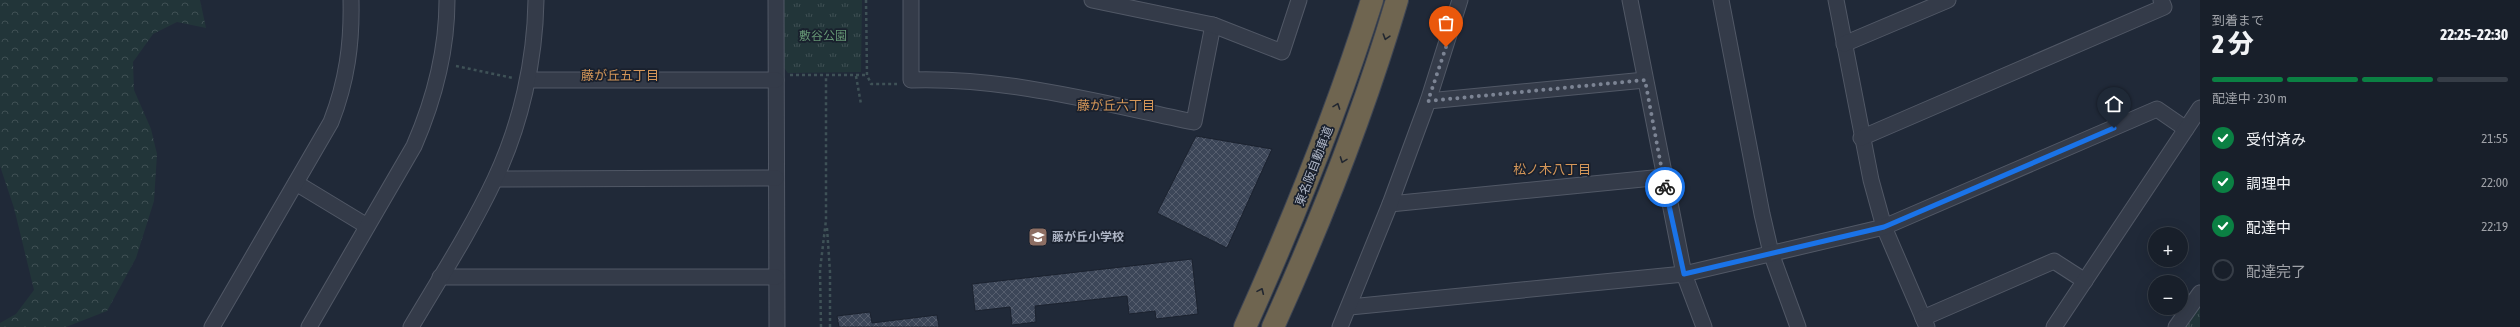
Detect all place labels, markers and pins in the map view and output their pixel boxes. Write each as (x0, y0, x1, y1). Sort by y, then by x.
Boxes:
pin (1429, 6, 1463, 47)
pin (2097, 87, 2131, 128)
school or university icon: 藤が丘小学校 (1027, 226, 1049, 248)
place label: 藤が丘小学校 (1052, 230, 1124, 244)

